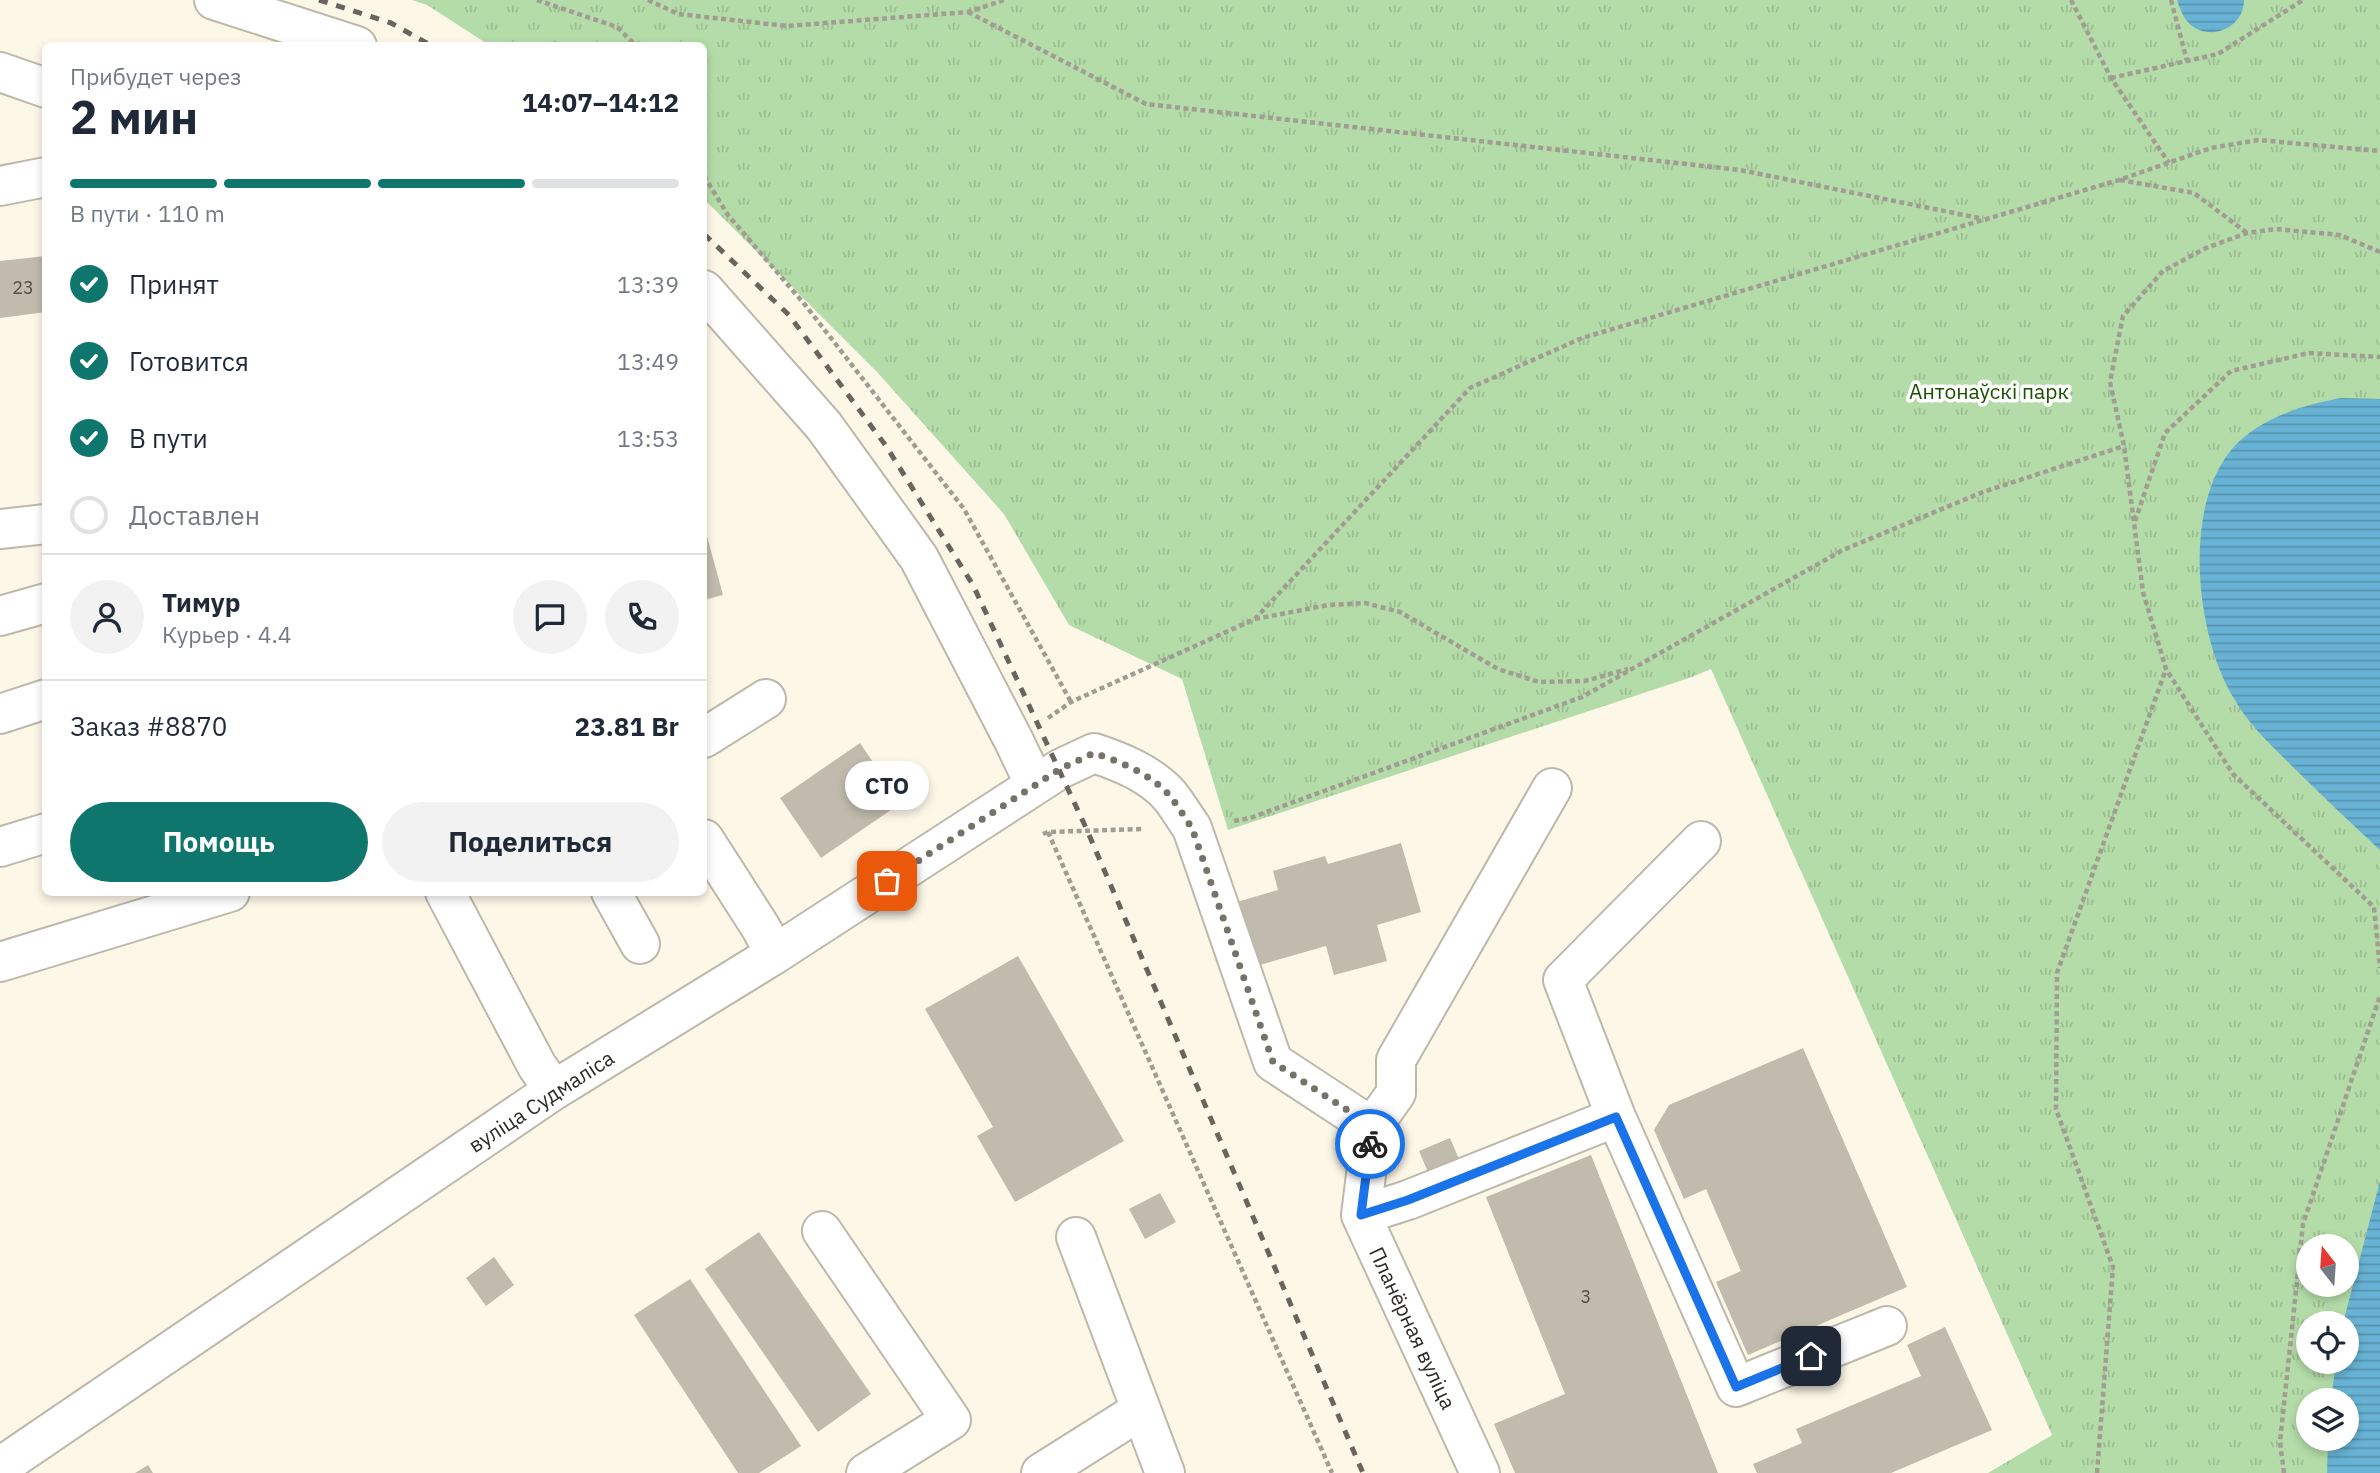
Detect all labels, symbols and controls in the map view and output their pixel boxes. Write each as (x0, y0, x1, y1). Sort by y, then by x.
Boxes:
text: Прибудет через (70, 61, 242, 91)
text: 14:07–14:12 (522, 85, 679, 119)
text: 2 мин (70, 87, 198, 147)
text: В пути · 110 m (70, 198, 225, 228)
icon: check (70, 265, 108, 303)
text: Принят (129, 267, 219, 301)
text: 13:39 (617, 269, 679, 299)
house number: 23 (12, 276, 34, 299)
icon: check (70, 342, 108, 380)
text: Готовится (129, 344, 249, 378)
text: 13:49 (617, 346, 679, 376)
park label: Антонаўскі парк (1909, 377, 2069, 405)
icon: check (70, 419, 108, 457)
text: В пути (129, 421, 208, 455)
text: 13:53 (617, 423, 679, 453)
text: Доставлен (129, 498, 260, 532)
button: person (70, 580, 144, 654)
button: chat (513, 580, 587, 654)
button: phone (605, 580, 679, 654)
text: Тимур (162, 585, 241, 619)
text: Курьер · 4.4 (162, 619, 292, 649)
text: Заказ #8870 (70, 709, 227, 743)
text: 23.81 Br (575, 709, 679, 743)
callout: СТО (845, 762, 929, 811)
text: СТО (865, 770, 909, 800)
button: Помощь (70, 802, 368, 882)
button: Поделиться (382, 802, 679, 882)
pin (857, 851, 917, 911)
icon: bag (868, 862, 906, 900)
street label: вуліца Судмаліса (463, 1043, 619, 1159)
courier (1335, 1109, 1405, 1179)
icon: bike (1351, 1125, 1389, 1163)
north arrow (2296, 1234, 2359, 1297)
map controls (2296, 1234, 2359, 1451)
street label: Планёрная вуліца (1363, 1242, 1463, 1414)
house number: 3 (1581, 1285, 1591, 1308)
button: locate (2296, 1311, 2359, 1374)
pin (1781, 1326, 1841, 1386)
icon: home (1792, 1337, 1830, 1375)
button: layers (2296, 1388, 2359, 1451)

